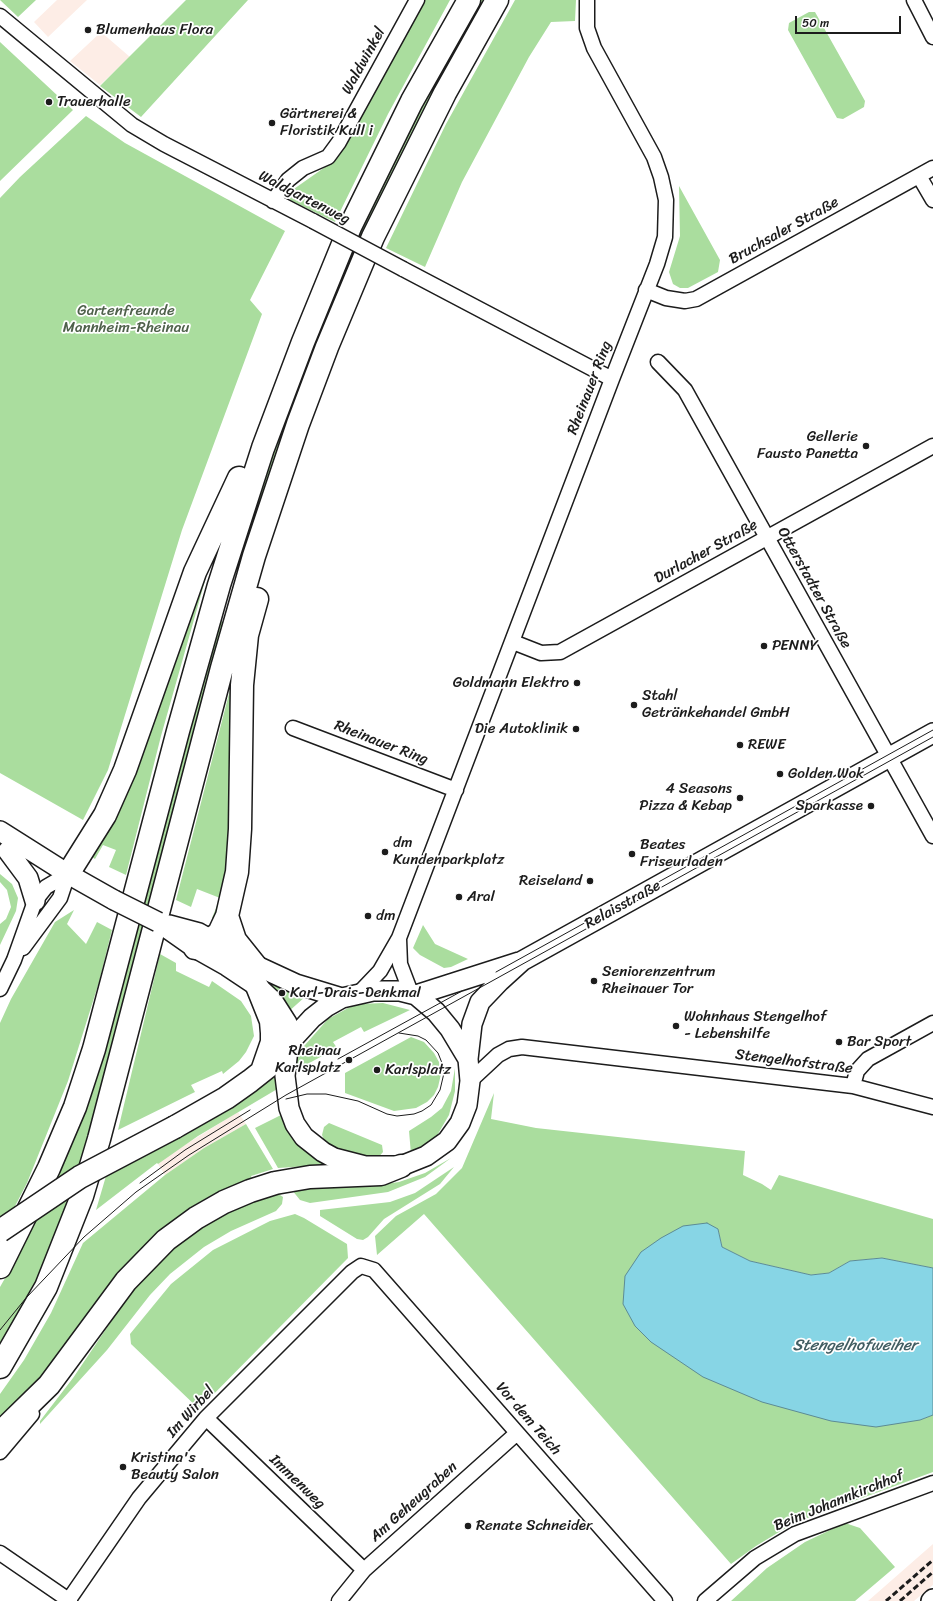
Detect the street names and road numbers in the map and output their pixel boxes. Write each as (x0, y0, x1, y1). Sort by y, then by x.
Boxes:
street label: Waldwinkel (338, 25, 390, 97)
street label: Waldgartenweg (255, 167, 353, 229)
street label: Bruchsaler Straße (726, 193, 842, 269)
street label: Rheinauer Ring (564, 338, 616, 438)
street label: Durlacher Straße (651, 516, 761, 588)
street label: Otterstadter Straße (773, 524, 855, 652)
street label: Rheinauer Ring (331, 717, 431, 769)
street label: Relaisstraße (582, 877, 664, 933)
street label: Stengelhofstraße (734, 1046, 854, 1078)
street label: Vor dem Teich (492, 1379, 564, 1459)
street label: Im Wirbel (163, 1382, 219, 1442)
street label: Immenweg (265, 1451, 329, 1513)
street label: Am Geheugraben (367, 1458, 461, 1546)
street label: Beim Johannkirchhof (771, 1467, 907, 1535)

